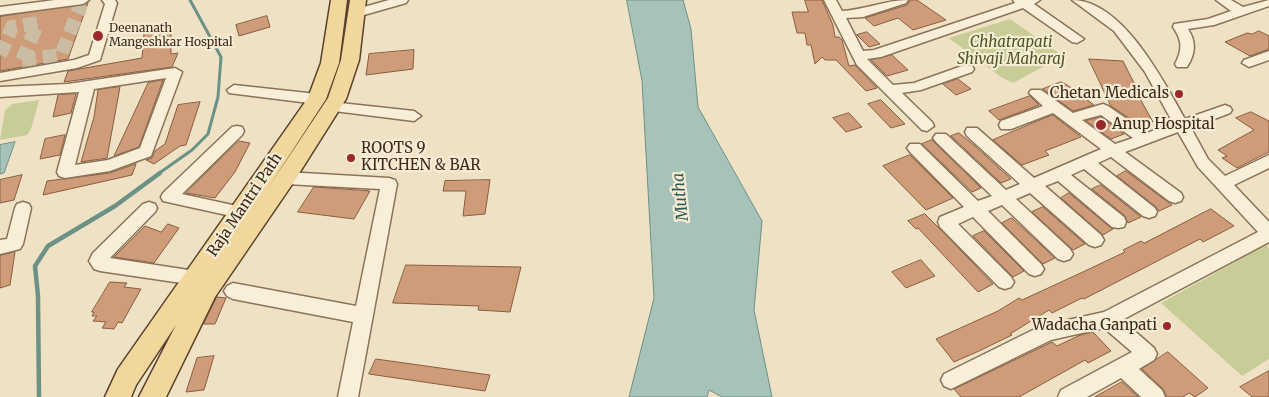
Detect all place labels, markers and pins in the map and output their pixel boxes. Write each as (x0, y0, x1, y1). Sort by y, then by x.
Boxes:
place label: Deenanath Mangeshkar Hospital (109, 22, 233, 50)
marker: Deenanath Mangeshkar Hospital (91, 29, 105, 43)
place label: Chetan Medicals (1050, 85, 1169, 103)
marker: Chetan Medicals (1173, 88, 1185, 100)
place label: Anup Hospital (1112, 116, 1215, 134)
marker: Anup Hospital (1094, 118, 1108, 132)
place label: ROOTS 9 KITCHEN & BAR (361, 140, 481, 175)
marker: ROOTS 9 KITCHEN & BAR (345, 152, 357, 164)
place label: Wadacha Ganpati (1032, 317, 1157, 335)
marker: Wadacha Ganpati (1161, 320, 1173, 332)

